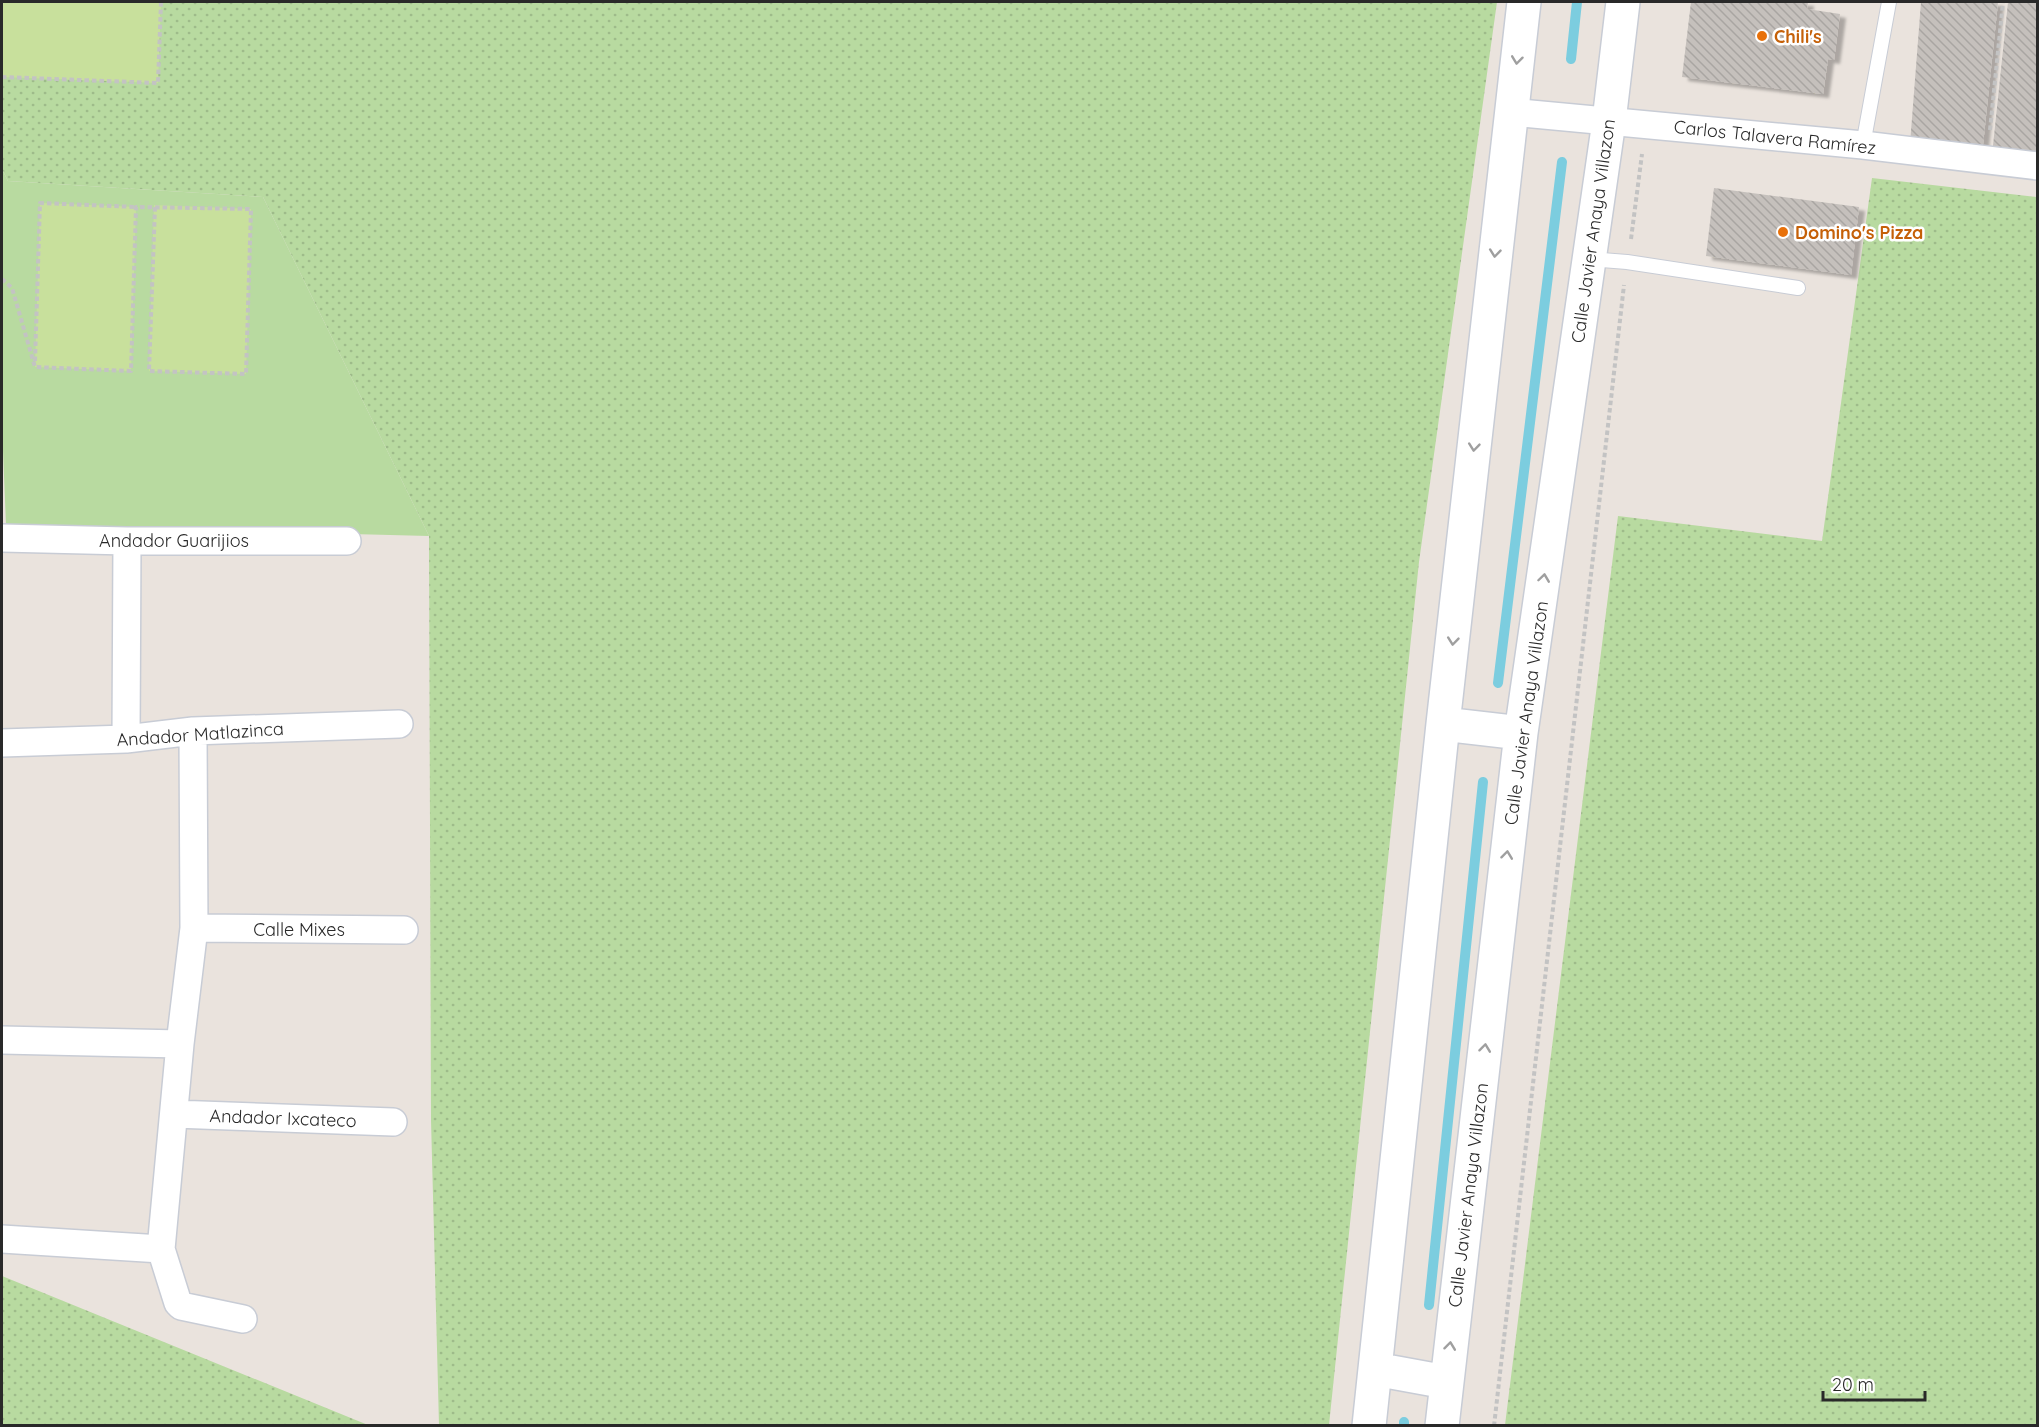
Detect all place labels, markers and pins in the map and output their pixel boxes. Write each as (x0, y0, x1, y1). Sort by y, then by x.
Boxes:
place label: Chili's (1774, 25, 1822, 48)
marker: Chili's (1755, 29, 1769, 43)
place label: Domino's Pizza (1795, 221, 1923, 244)
marker: Domino's Pizza (1776, 225, 1790, 239)

